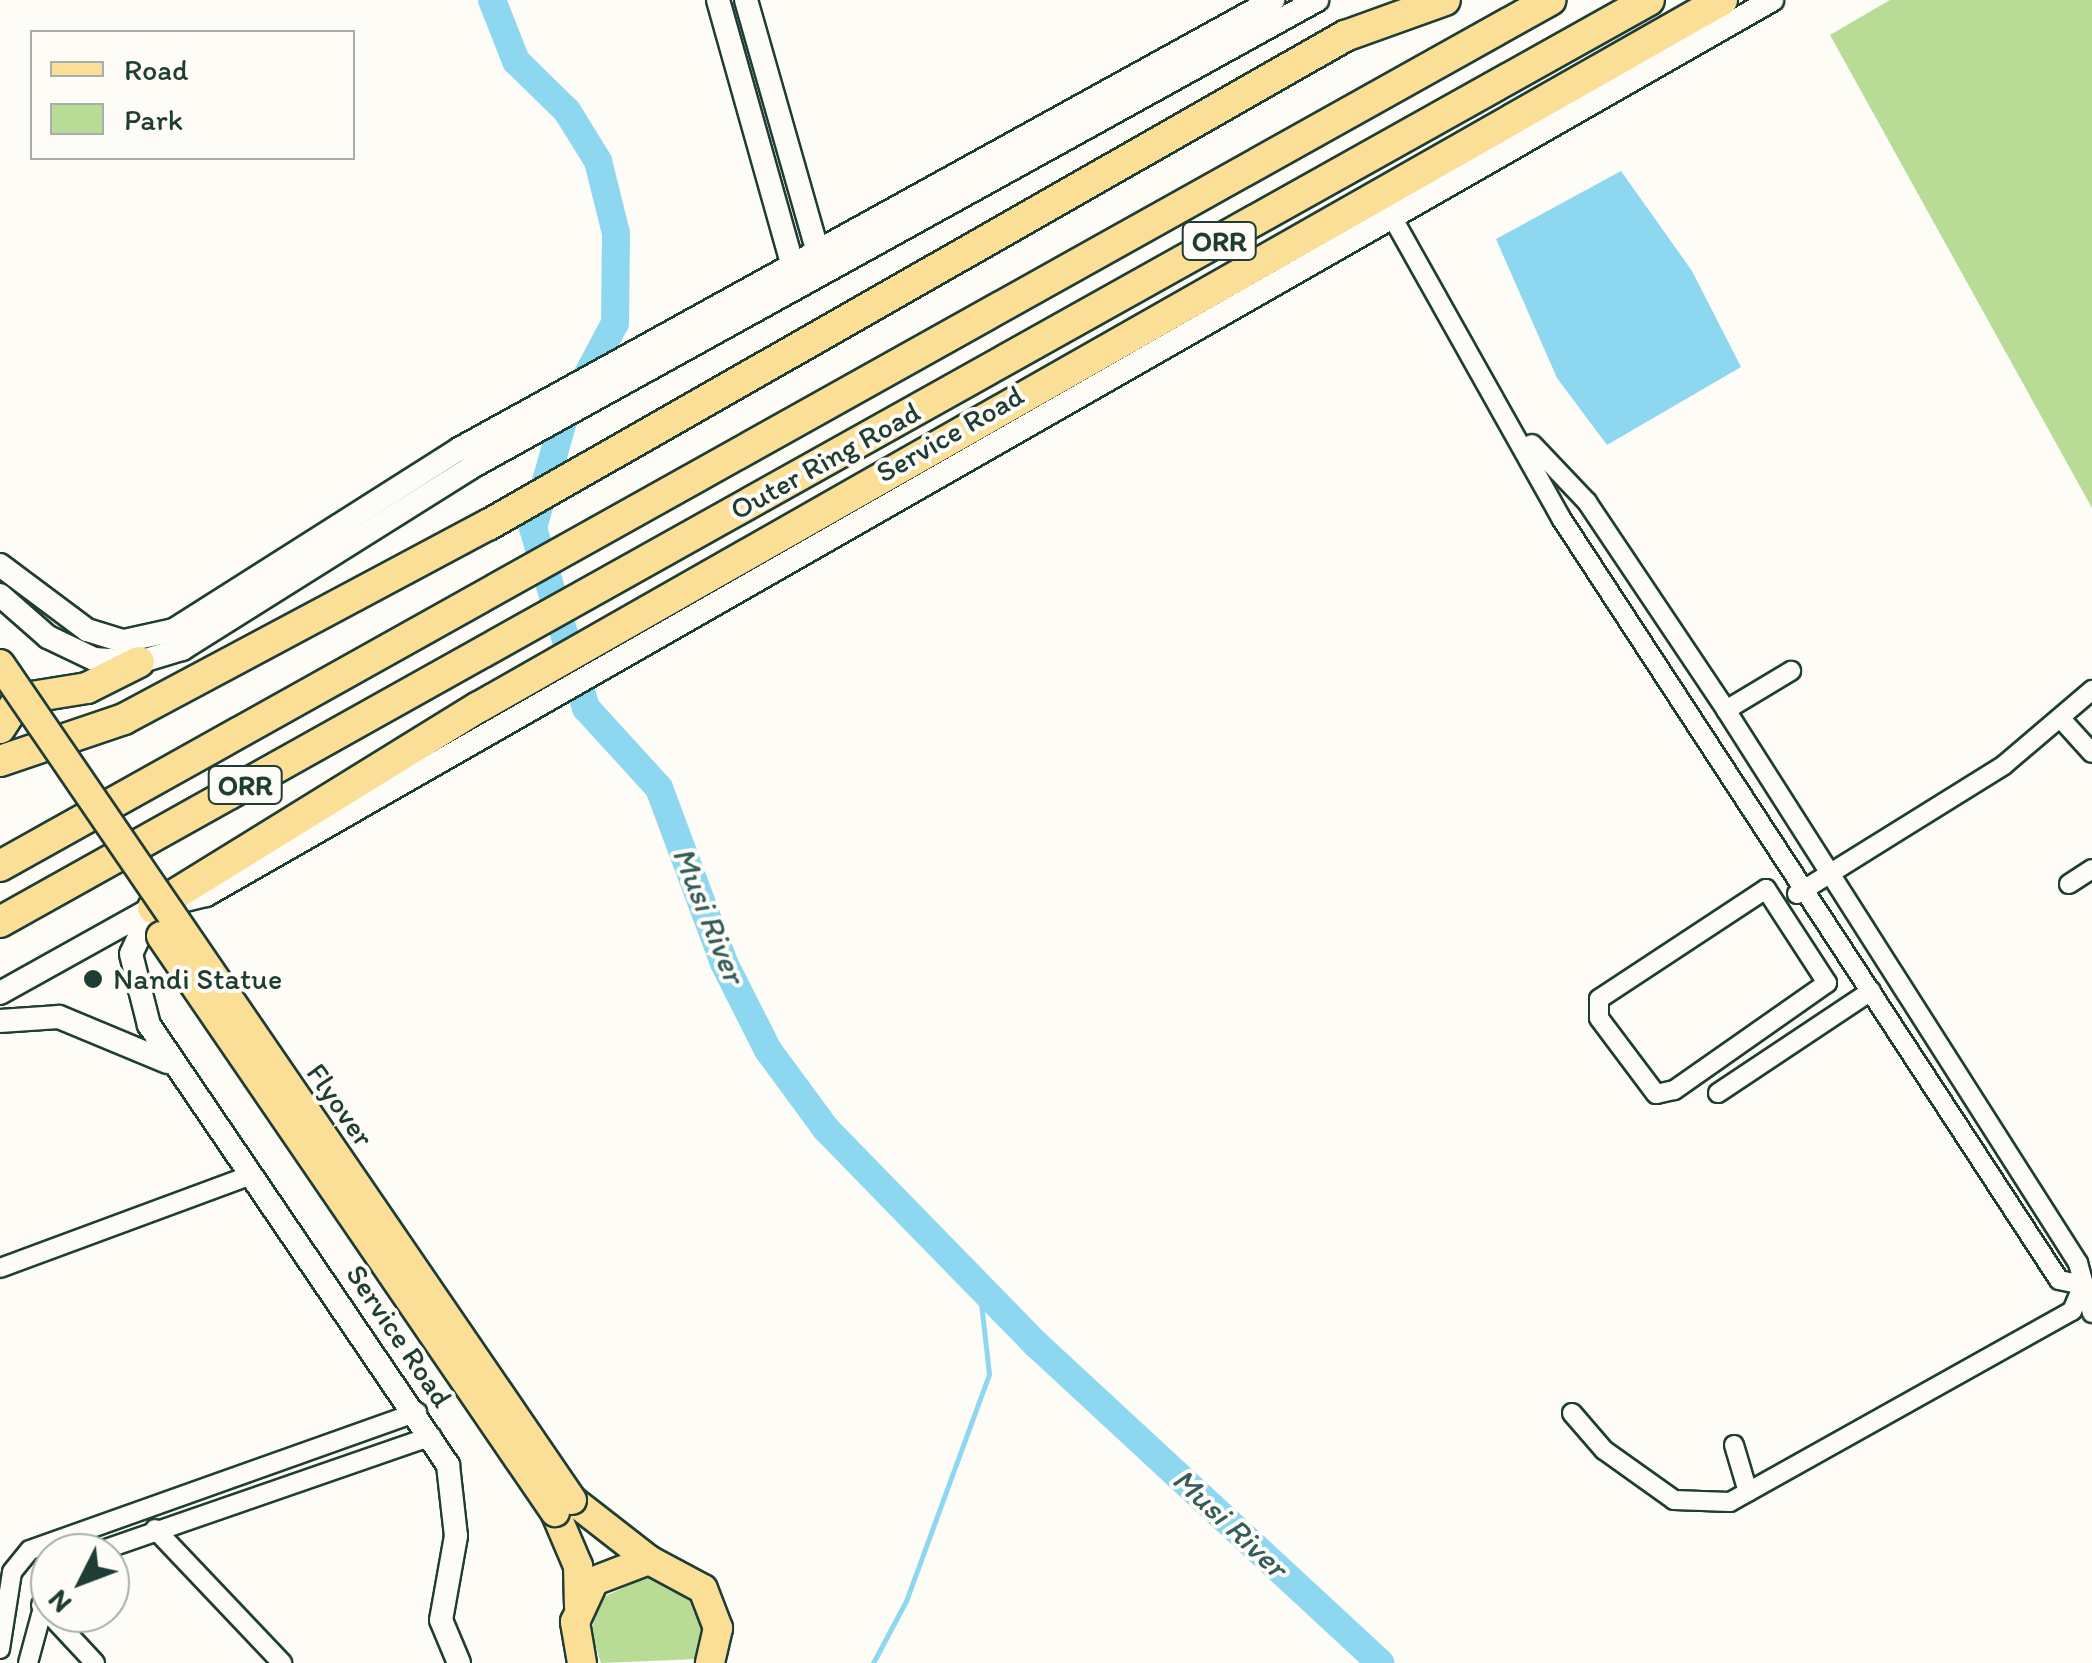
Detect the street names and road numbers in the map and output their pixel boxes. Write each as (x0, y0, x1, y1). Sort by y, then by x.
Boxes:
road number: ORR (1182, 218, 1256, 264)
street label: Service Road (870, 377, 1030, 491)
street label: Outer Ring Road (724, 394, 926, 528)
road number: ORR (208, 762, 282, 808)
street label: Flyover (298, 1056, 382, 1154)
street label: Service Road (338, 1258, 460, 1414)

